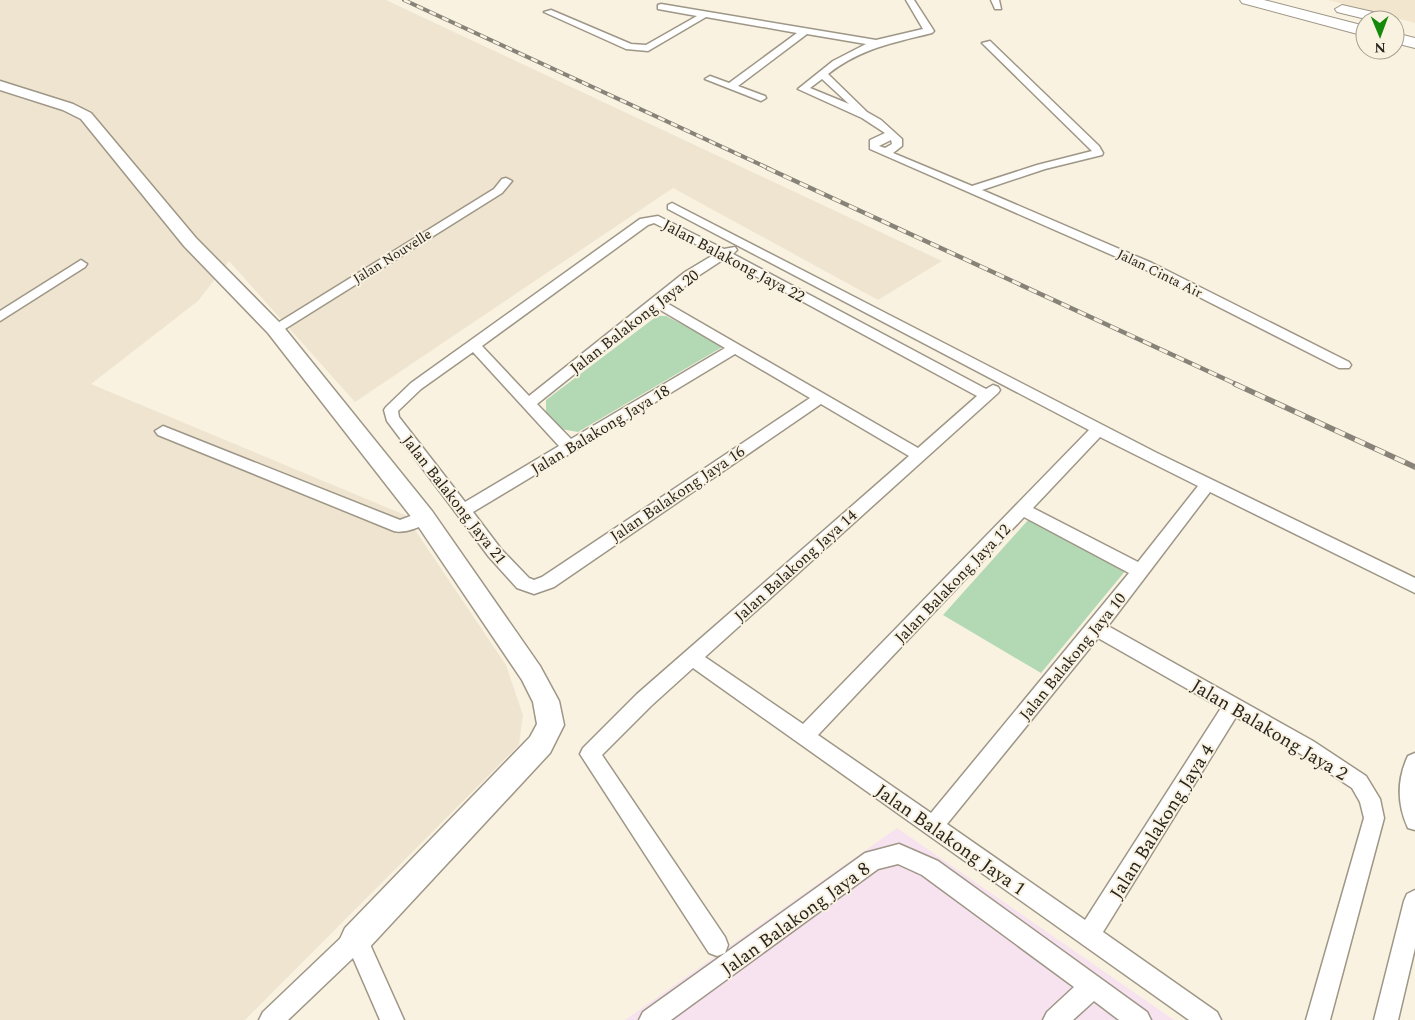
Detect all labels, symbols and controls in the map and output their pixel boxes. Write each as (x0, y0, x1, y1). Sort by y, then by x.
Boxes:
north arrow (1355, 10, 1405, 60)
text: N (1374, 37, 1386, 58)
street label: Jalan Balakong Jaya 22 (658, 213, 809, 309)
street label: Jalan Nouvelle (349, 224, 436, 289)
street label: Jalan Cinta Air (1113, 244, 1207, 303)
street label: Jalan Balakong Jaya 20 (565, 264, 704, 380)
street label: Jalan Balakong Jaya 18 (526, 379, 675, 481)
street label: Jalan Balakong Jaya 21 (396, 430, 512, 569)
street label: Jalan Balakong Jaya 16 (605, 440, 750, 548)
street label: Jalan Balakong Jaya 14 (729, 504, 863, 628)
street label: Jalan Balakong Jaya 12 (889, 518, 1016, 649)
street label: Jalan Balakong Jaya 10 (1014, 588, 1132, 726)
street label: Jalan Balakong Jaya 2 (1185, 672, 1353, 789)
street label: Jalan Balakong Jaya 4 (1103, 738, 1222, 905)
street label: Jalan Balakong Jaya 1 (869, 777, 1032, 903)
street label: Jalan Balakong Jaya 8 (715, 855, 877, 983)

